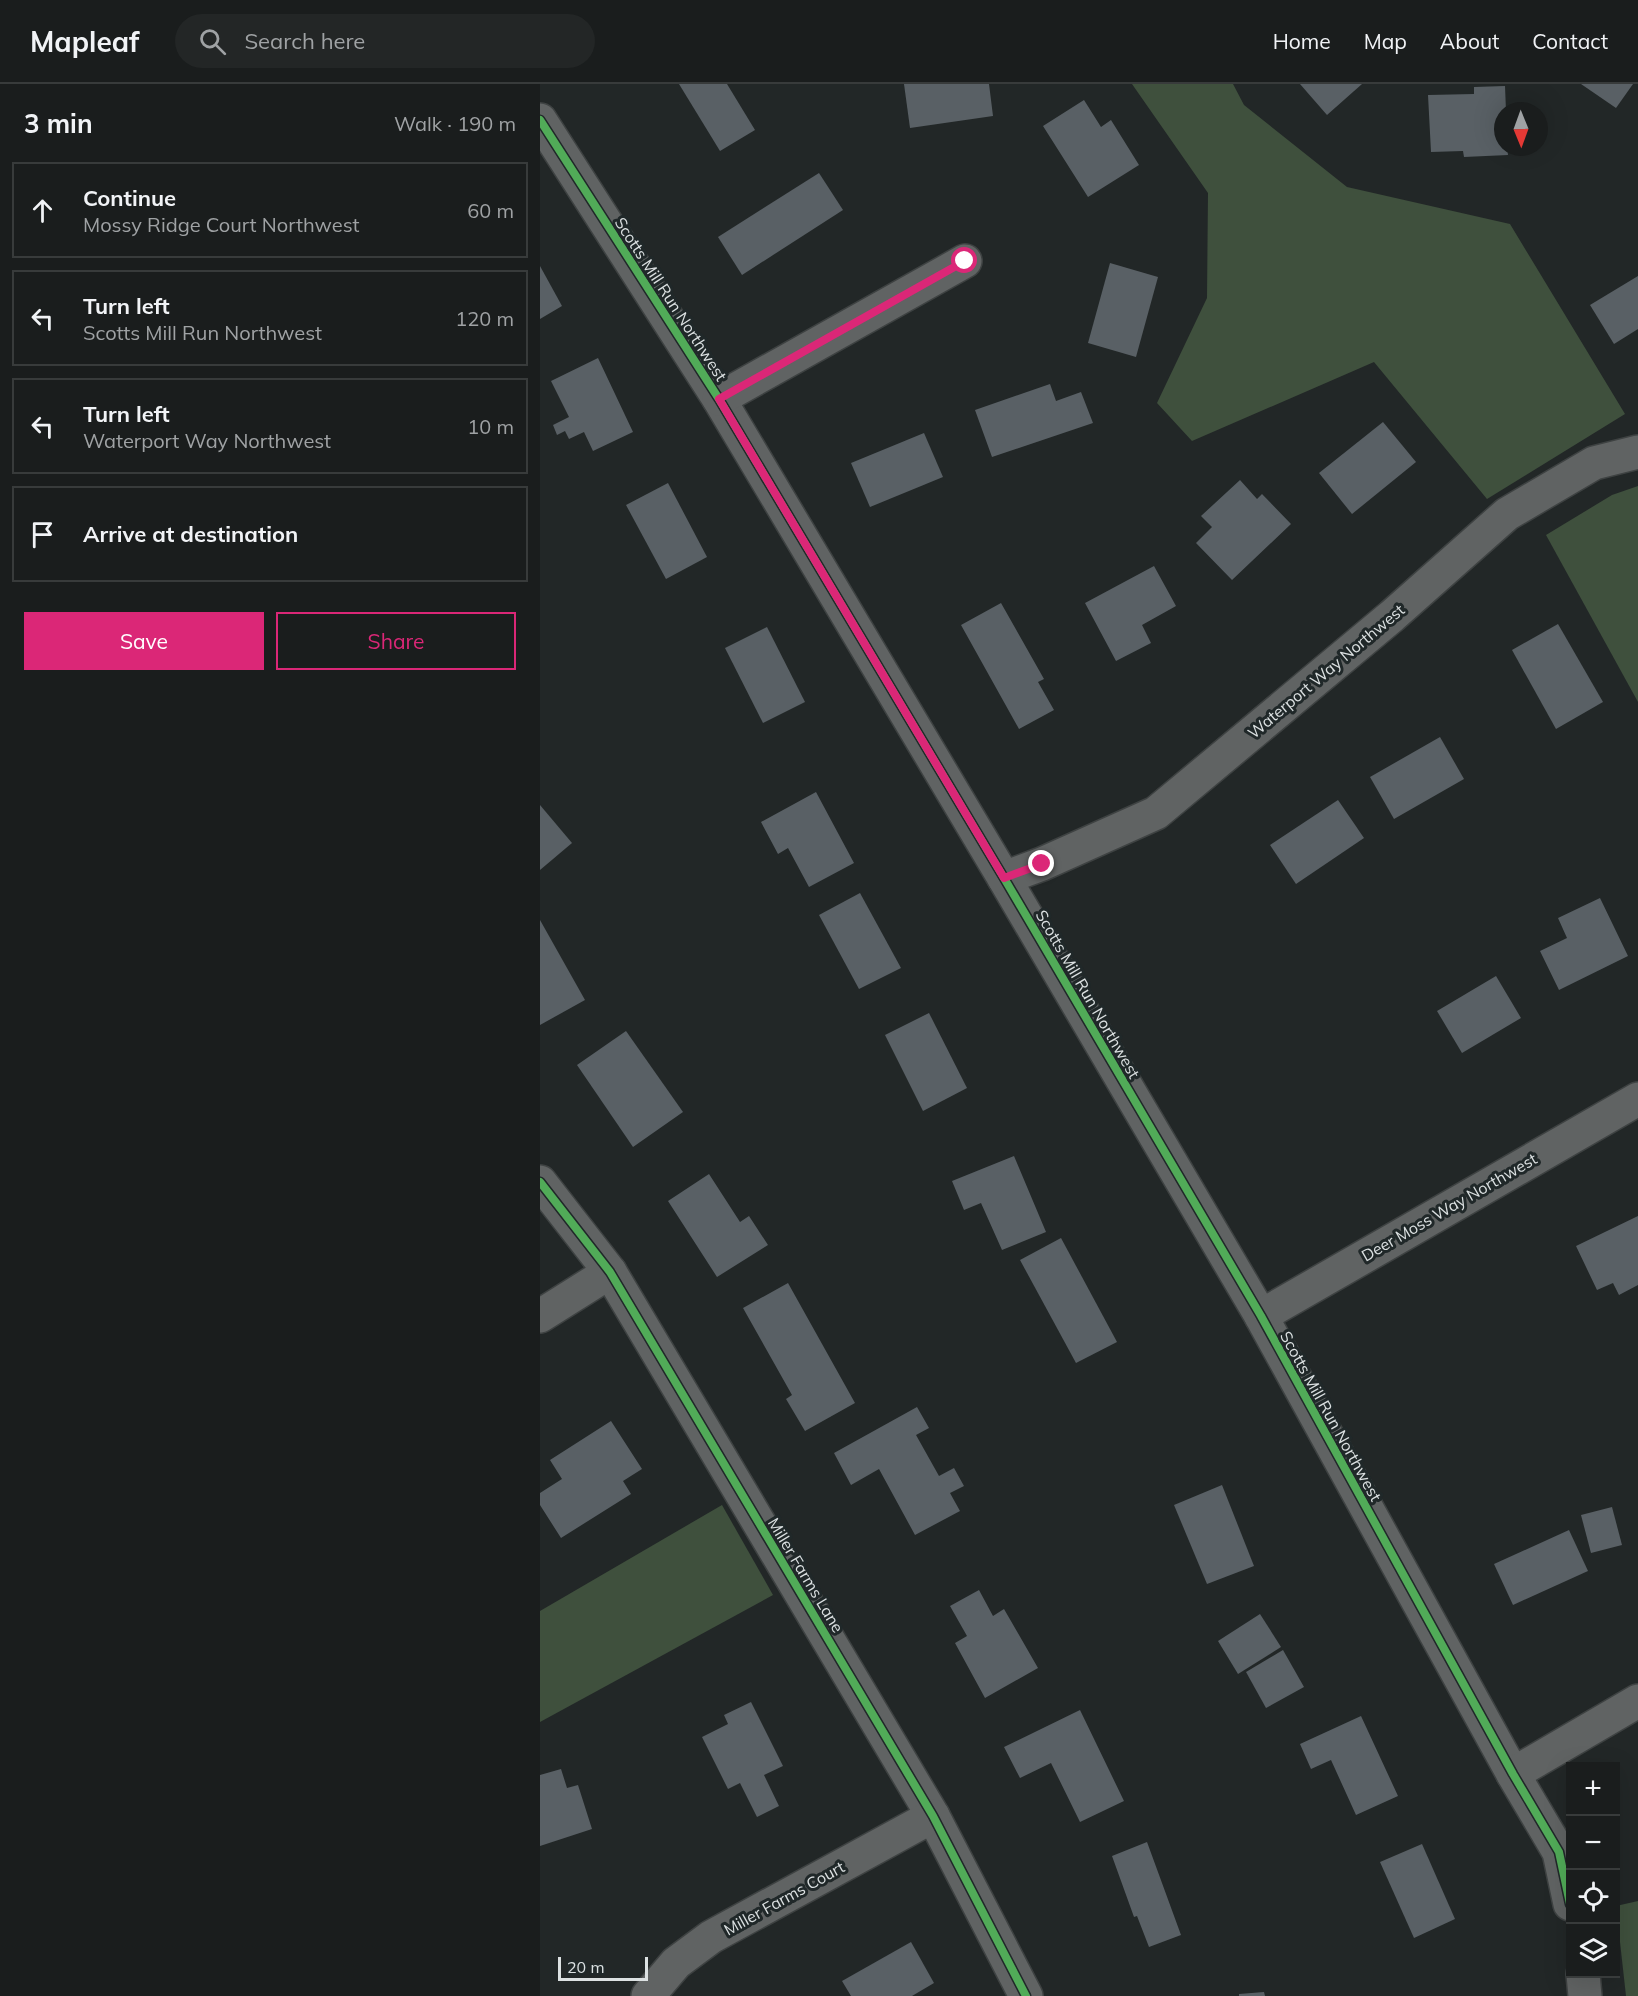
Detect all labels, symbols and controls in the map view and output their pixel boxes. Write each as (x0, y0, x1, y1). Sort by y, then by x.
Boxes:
search box (175, 14, 595, 68)
text: Mapleaf (30, 24, 139, 59)
icon: search (196, 25, 229, 58)
text: Search here (244, 27, 365, 55)
text: Home (1273, 28, 1331, 54)
text: Map (1364, 28, 1407, 54)
text: About (1440, 28, 1499, 54)
text: Contact (1532, 28, 1608, 54)
north arrow (1494, 102, 1548, 156)
text: 3 min (24, 107, 93, 140)
text: Walk · 190 m (394, 111, 516, 136)
text: Continue (83, 184, 176, 212)
icon: ahead (26, 194, 59, 227)
text: 60 m (467, 198, 514, 223)
text: Mossy Ridge Court Northwest (83, 212, 359, 237)
street label: Scotts Mill Run Northwest (611, 213, 732, 385)
route start (951, 247, 977, 273)
text: Turn left (83, 292, 170, 320)
icon: left (26, 302, 59, 335)
text: 120 m (455, 306, 514, 331)
text: Scotts Mill Run Northwest (83, 320, 322, 345)
text: Turn left (83, 400, 170, 428)
icon: left (26, 410, 59, 443)
text: 10 m (467, 414, 514, 439)
text: Waterport Way Northwest (83, 428, 331, 453)
icon: arrive (26, 518, 59, 551)
text: Arrive at destination (83, 520, 298, 548)
street label: Waterport Way Northwest (1244, 599, 1409, 742)
button: Save (24, 612, 264, 670)
button: Share (276, 612, 516, 670)
route end (1028, 850, 1054, 876)
street label: Scotts Mill Run Northwest (1032, 906, 1145, 1082)
street label: Deer Moss Way Northwest (1358, 1148, 1541, 1266)
street label: Scotts Mill Run Northwest (1276, 1328, 1386, 1505)
street label: Miller Farms Lane (764, 1514, 848, 1636)
map controls (1566, 1762, 1620, 1978)
button: + (1566, 1762, 1620, 1816)
button: − (1566, 1816, 1620, 1870)
street label: Miller Farms Court (720, 1856, 848, 1939)
button: locate (1566, 1870, 1620, 1924)
button: layers (1566, 1924, 1620, 1978)
scale bar (558, 1954, 648, 1982)
text: 20 m (567, 1957, 604, 1977)

